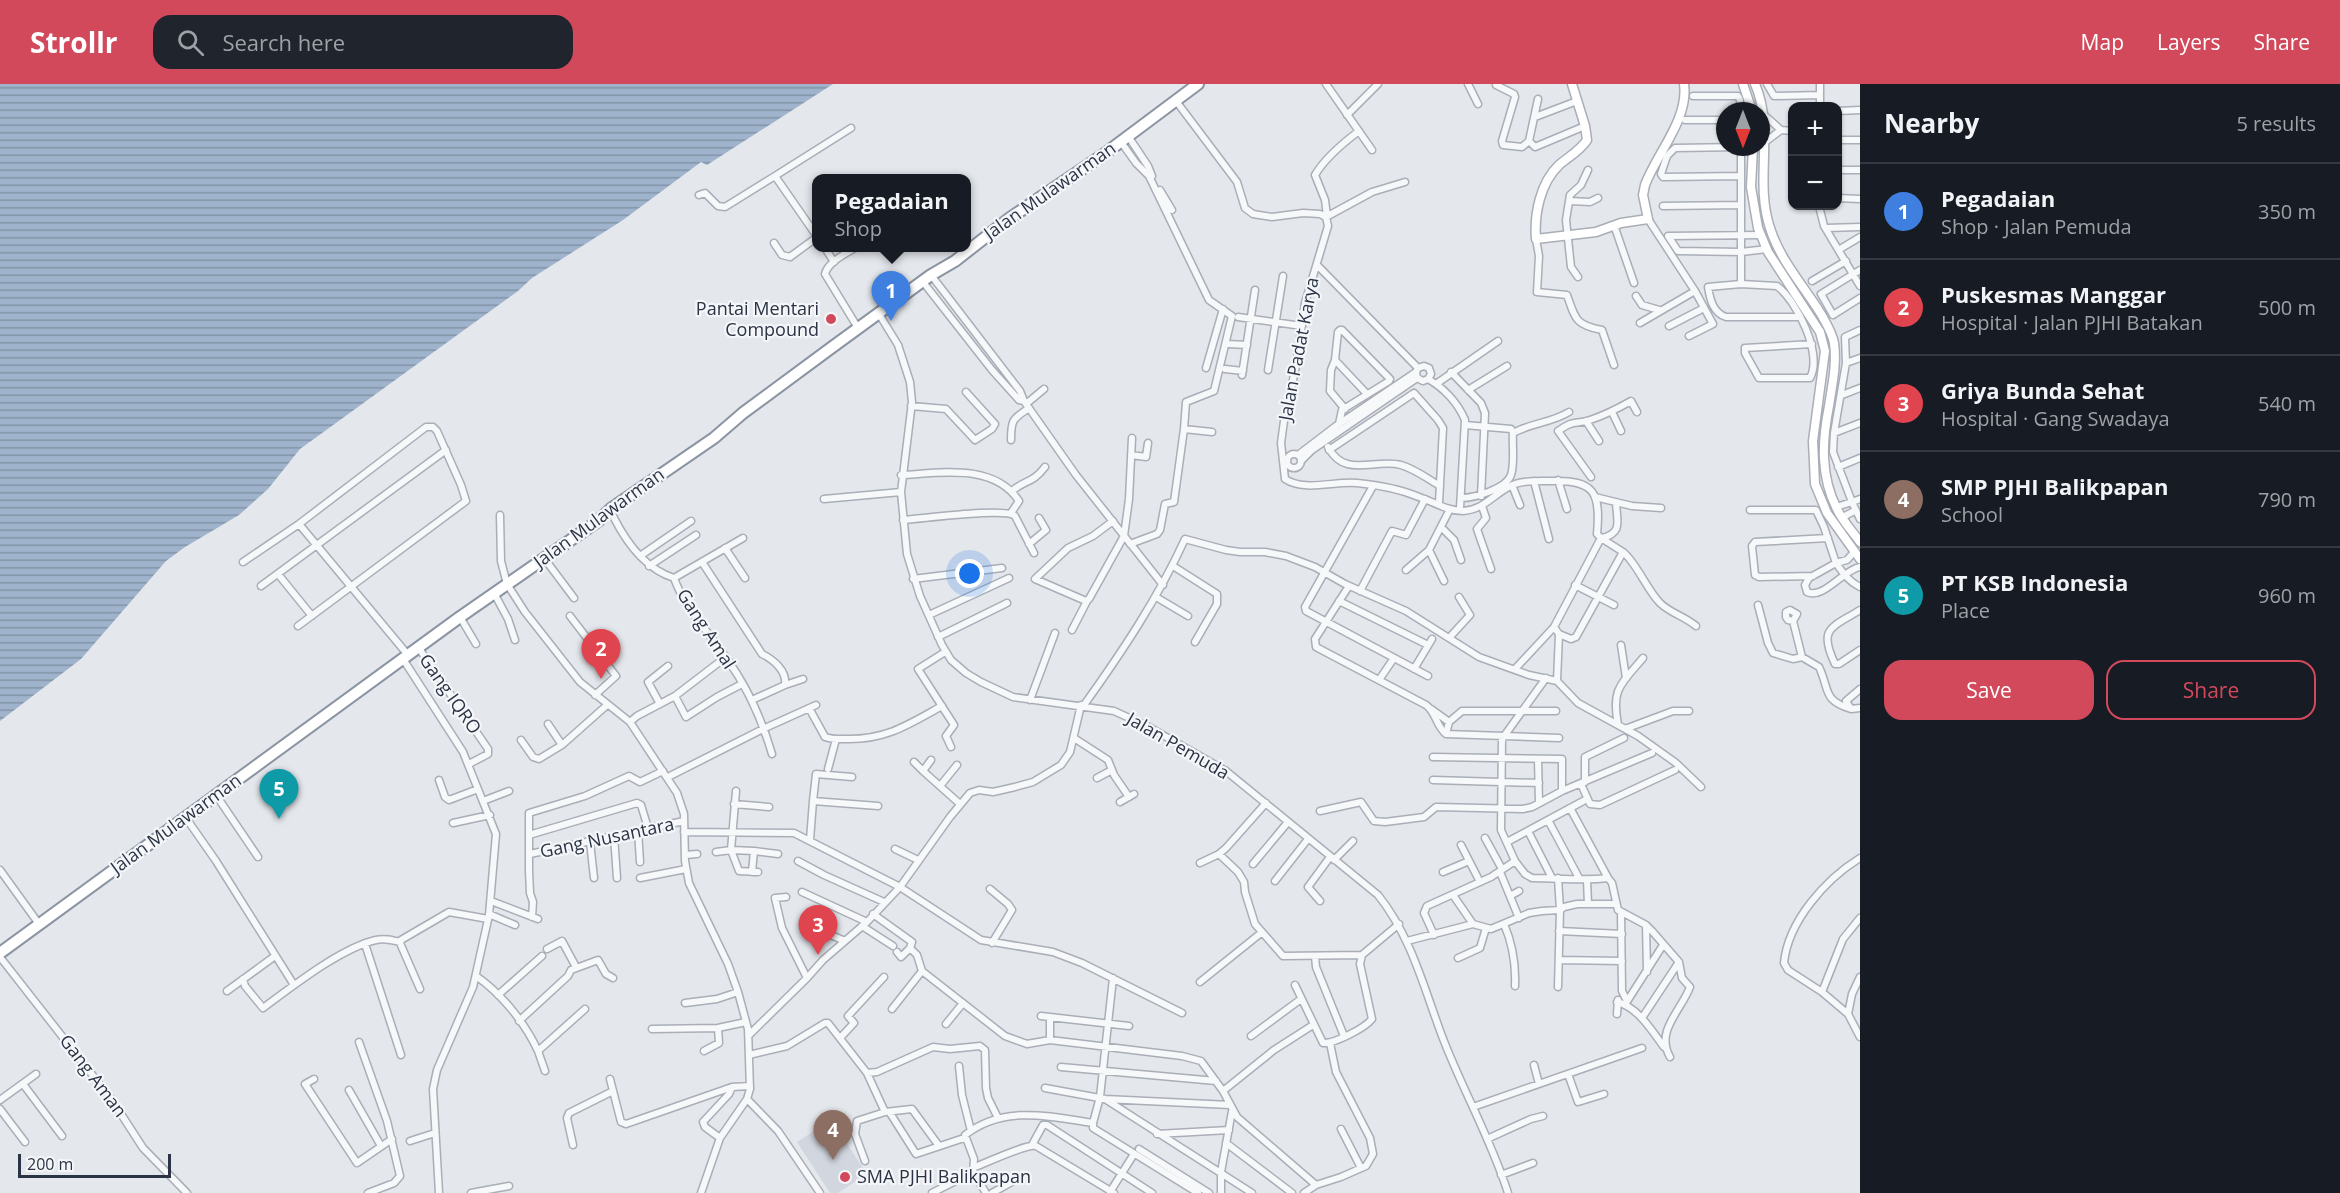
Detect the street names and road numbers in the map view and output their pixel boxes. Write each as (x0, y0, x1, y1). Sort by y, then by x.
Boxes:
street label: Jalan Mulawarman (977, 136, 1120, 246)
street label: Jalan Padat Karya (1272, 275, 1324, 424)
street label: Jalan Mulawarman (527, 462, 669, 574)
street label: Gang Amal (672, 584, 742, 673)
street label: Gang IQRO (414, 649, 487, 738)
street label: Jalan Pemuda (1121, 705, 1234, 784)
street label: Jalan Mulawarman (104, 768, 246, 880)
street label: Gang Nusantara (538, 811, 676, 863)
street label: Gang Aman (55, 1029, 133, 1122)

